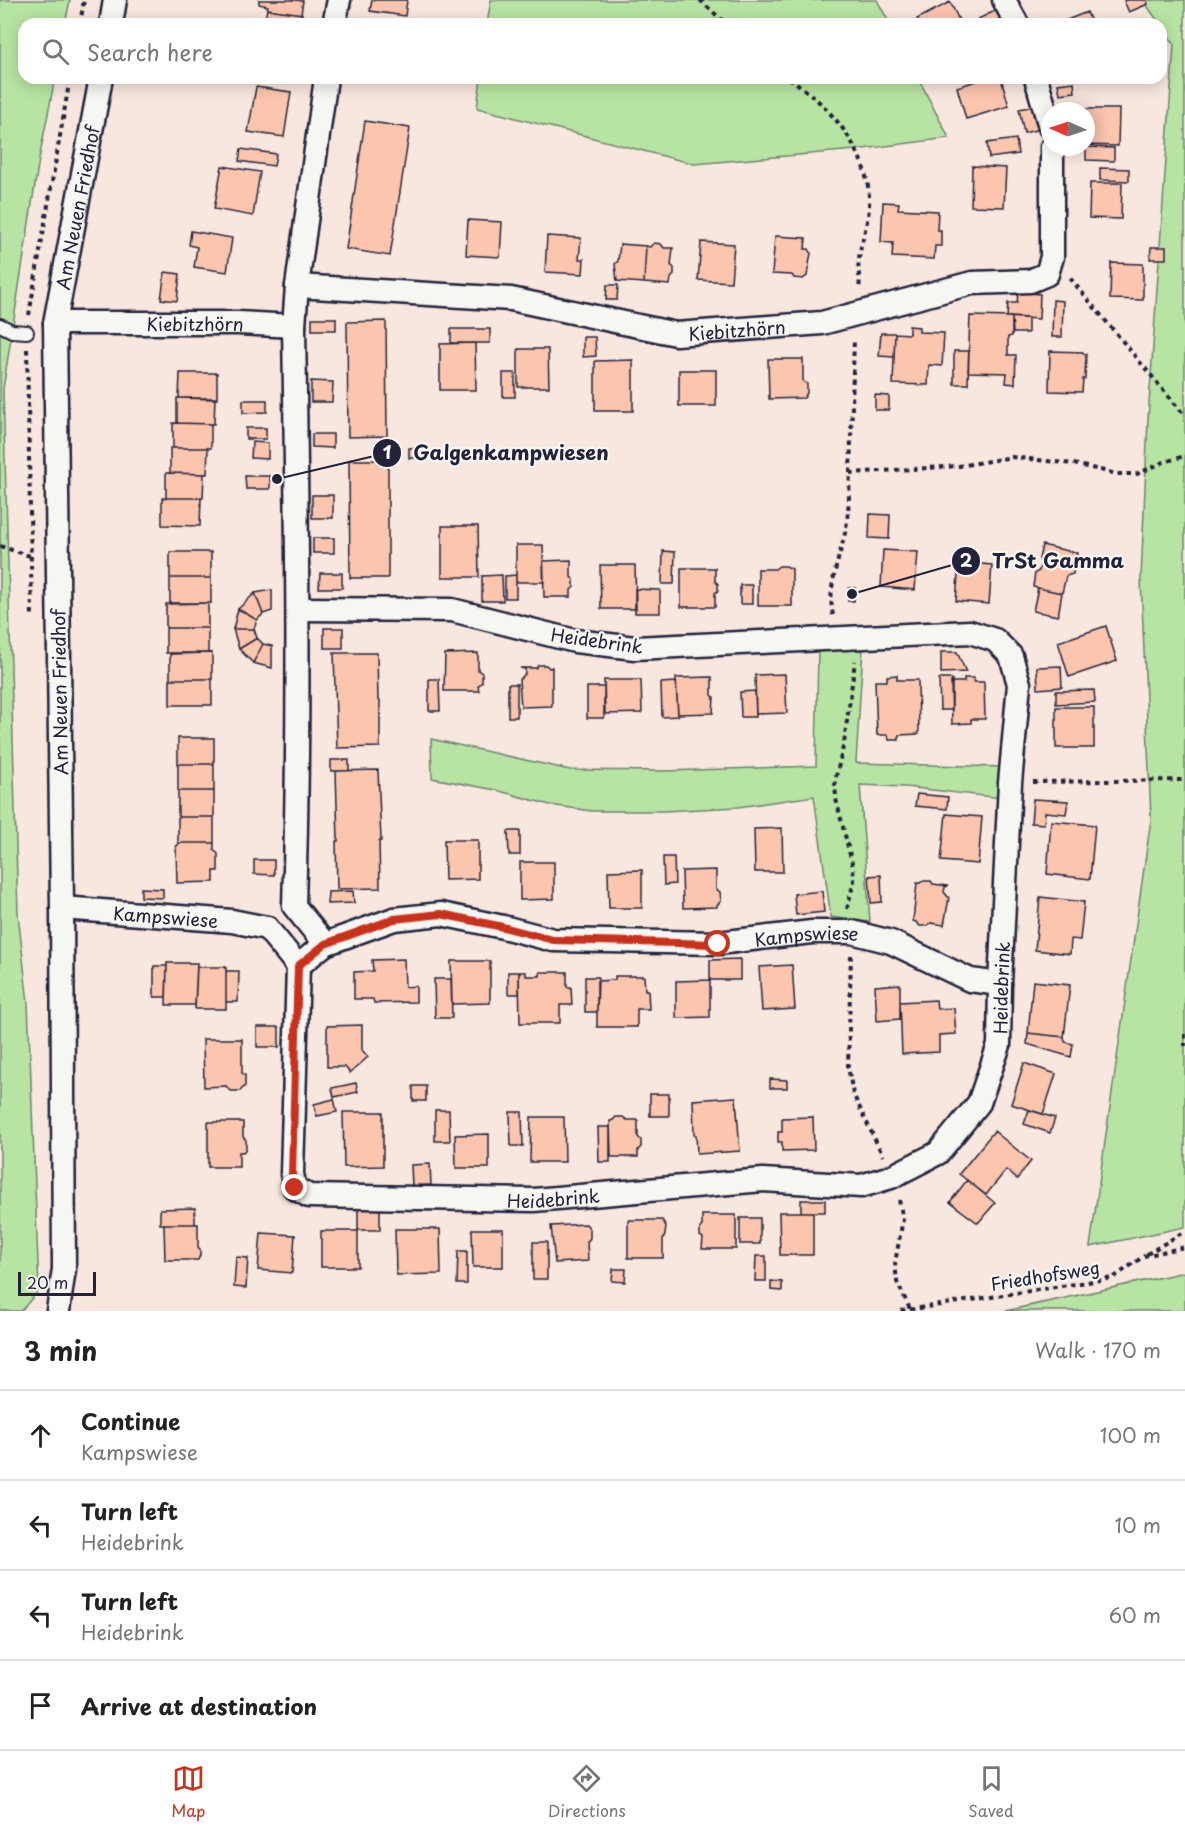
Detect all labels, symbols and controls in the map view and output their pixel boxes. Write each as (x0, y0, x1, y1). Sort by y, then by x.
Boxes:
search box (18, 18, 1167, 84)
icon: search (39, 35, 72, 68)
text: Search here (87, 35, 213, 68)
north arrow (1041, 102, 1095, 156)
street label: Am Neuen Friedhof (48, 121, 106, 292)
street label: Kiebitzhörn (146, 309, 245, 337)
street label: Kiebitzhörn (687, 312, 786, 347)
callout: Galgenkampwiesen (372, 434, 621, 472)
text: Galgenkampwiesen (413, 437, 609, 467)
text: 1 (383, 438, 392, 465)
callout: TrSt Gamma (951, 542, 1136, 580)
text: TrSt Gamma (992, 545, 1124, 575)
text: 2 (960, 546, 973, 573)
street label: Am Neuen Friedhof (44, 607, 74, 775)
street label: Heidebrink (549, 620, 645, 660)
street label: Kampswiese (112, 898, 219, 933)
street label: Kampswiese (753, 918, 863, 952)
route start (704, 930, 730, 956)
street label: Heidebrink (986, 941, 1016, 1034)
route end (281, 1174, 307, 1200)
street label: Heidebrink (507, 1181, 601, 1214)
street label: Friedhofsweg (988, 1253, 1102, 1297)
scale bar (18, 1269, 96, 1296)
text: 20 m (27, 1270, 68, 1294)
text: 3 min (24, 1331, 97, 1370)
text: Walk · 170 m (1035, 1335, 1161, 1365)
text: Continue (81, 1404, 180, 1437)
icon: ahead (24, 1419, 57, 1452)
text: 100 m (1100, 1420, 1161, 1450)
text: Kampswiese (81, 1437, 198, 1467)
text: Turn left (81, 1494, 178, 1527)
icon: left (24, 1509, 57, 1542)
text: 10 m (1114, 1510, 1161, 1540)
text: Heidebrink (81, 1527, 184, 1557)
text: Turn left (81, 1584, 178, 1617)
icon: left (24, 1599, 57, 1632)
text: 60 m (1109, 1600, 1161, 1630)
text: Heidebrink (81, 1617, 184, 1647)
icon: arrive (24, 1689, 57, 1722)
text: Arrive at destination (81, 1689, 317, 1722)
tab: Map (171, 1762, 205, 1822)
tab: Directions (548, 1762, 626, 1822)
tab: Saved (968, 1762, 1014, 1822)

